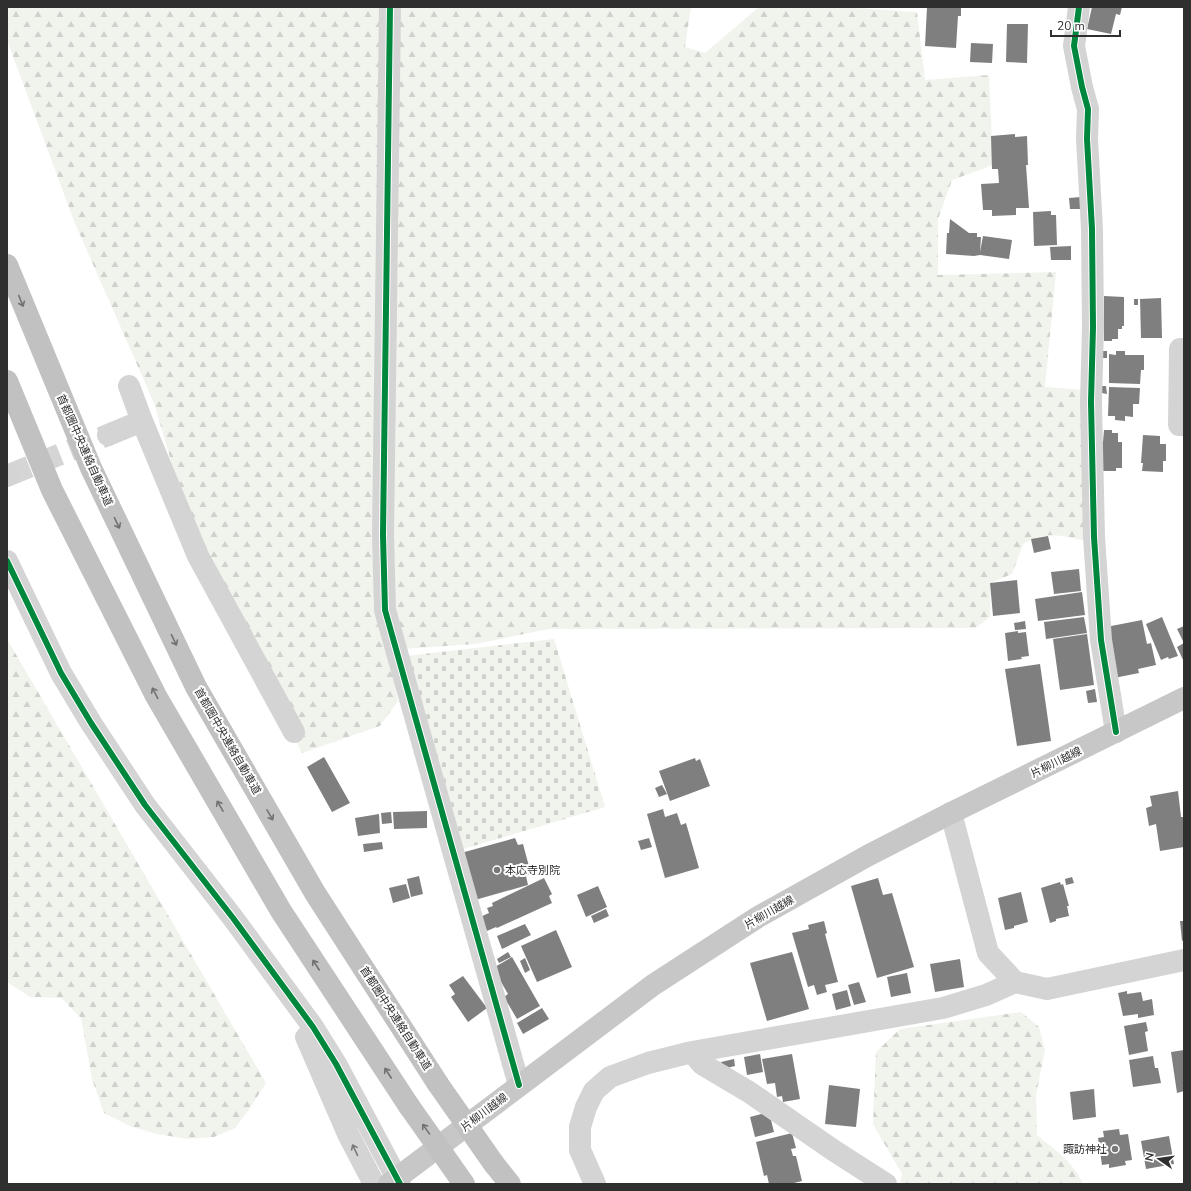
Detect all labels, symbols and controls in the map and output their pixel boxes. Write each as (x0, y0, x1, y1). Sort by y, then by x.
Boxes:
scale bar (1051, 12, 1120, 38)
text: 20 m (1057, 18, 1085, 34)
one-way arrow (18, 294, 26, 306)
street label: 首都圏中央連絡自動車道 (53, 392, 116, 509)
one-way arrow (114, 517, 121, 529)
one-way arrow (171, 634, 178, 646)
street label: 首都圏中央連絡自動車道 (191, 685, 264, 797)
one-way arrow (151, 687, 158, 699)
street label: 片柳川越線 (1028, 744, 1084, 781)
one-way arrow (215, 800, 223, 812)
one-way arrow (267, 809, 275, 821)
place label: 本応寺別院 (505, 863, 560, 878)
marker: 本応寺別院 (492, 865, 502, 875)
street label: 片柳川越線 (742, 892, 797, 933)
one-way arrow (312, 960, 320, 971)
street label: 首都圏中央連絡自動車道 (356, 963, 435, 1073)
one-way arrow (384, 1068, 392, 1079)
street label: 片柳川越線 (458, 1090, 511, 1135)
one-way arrow (422, 1124, 430, 1135)
north arrow (1139, 1139, 1179, 1179)
place label: 諏訪神社 (1063, 1142, 1107, 1157)
one-way arrow (351, 1144, 358, 1156)
marker: 諏訪神社 (1110, 1144, 1120, 1154)
text: N (1142, 1151, 1158, 1163)

